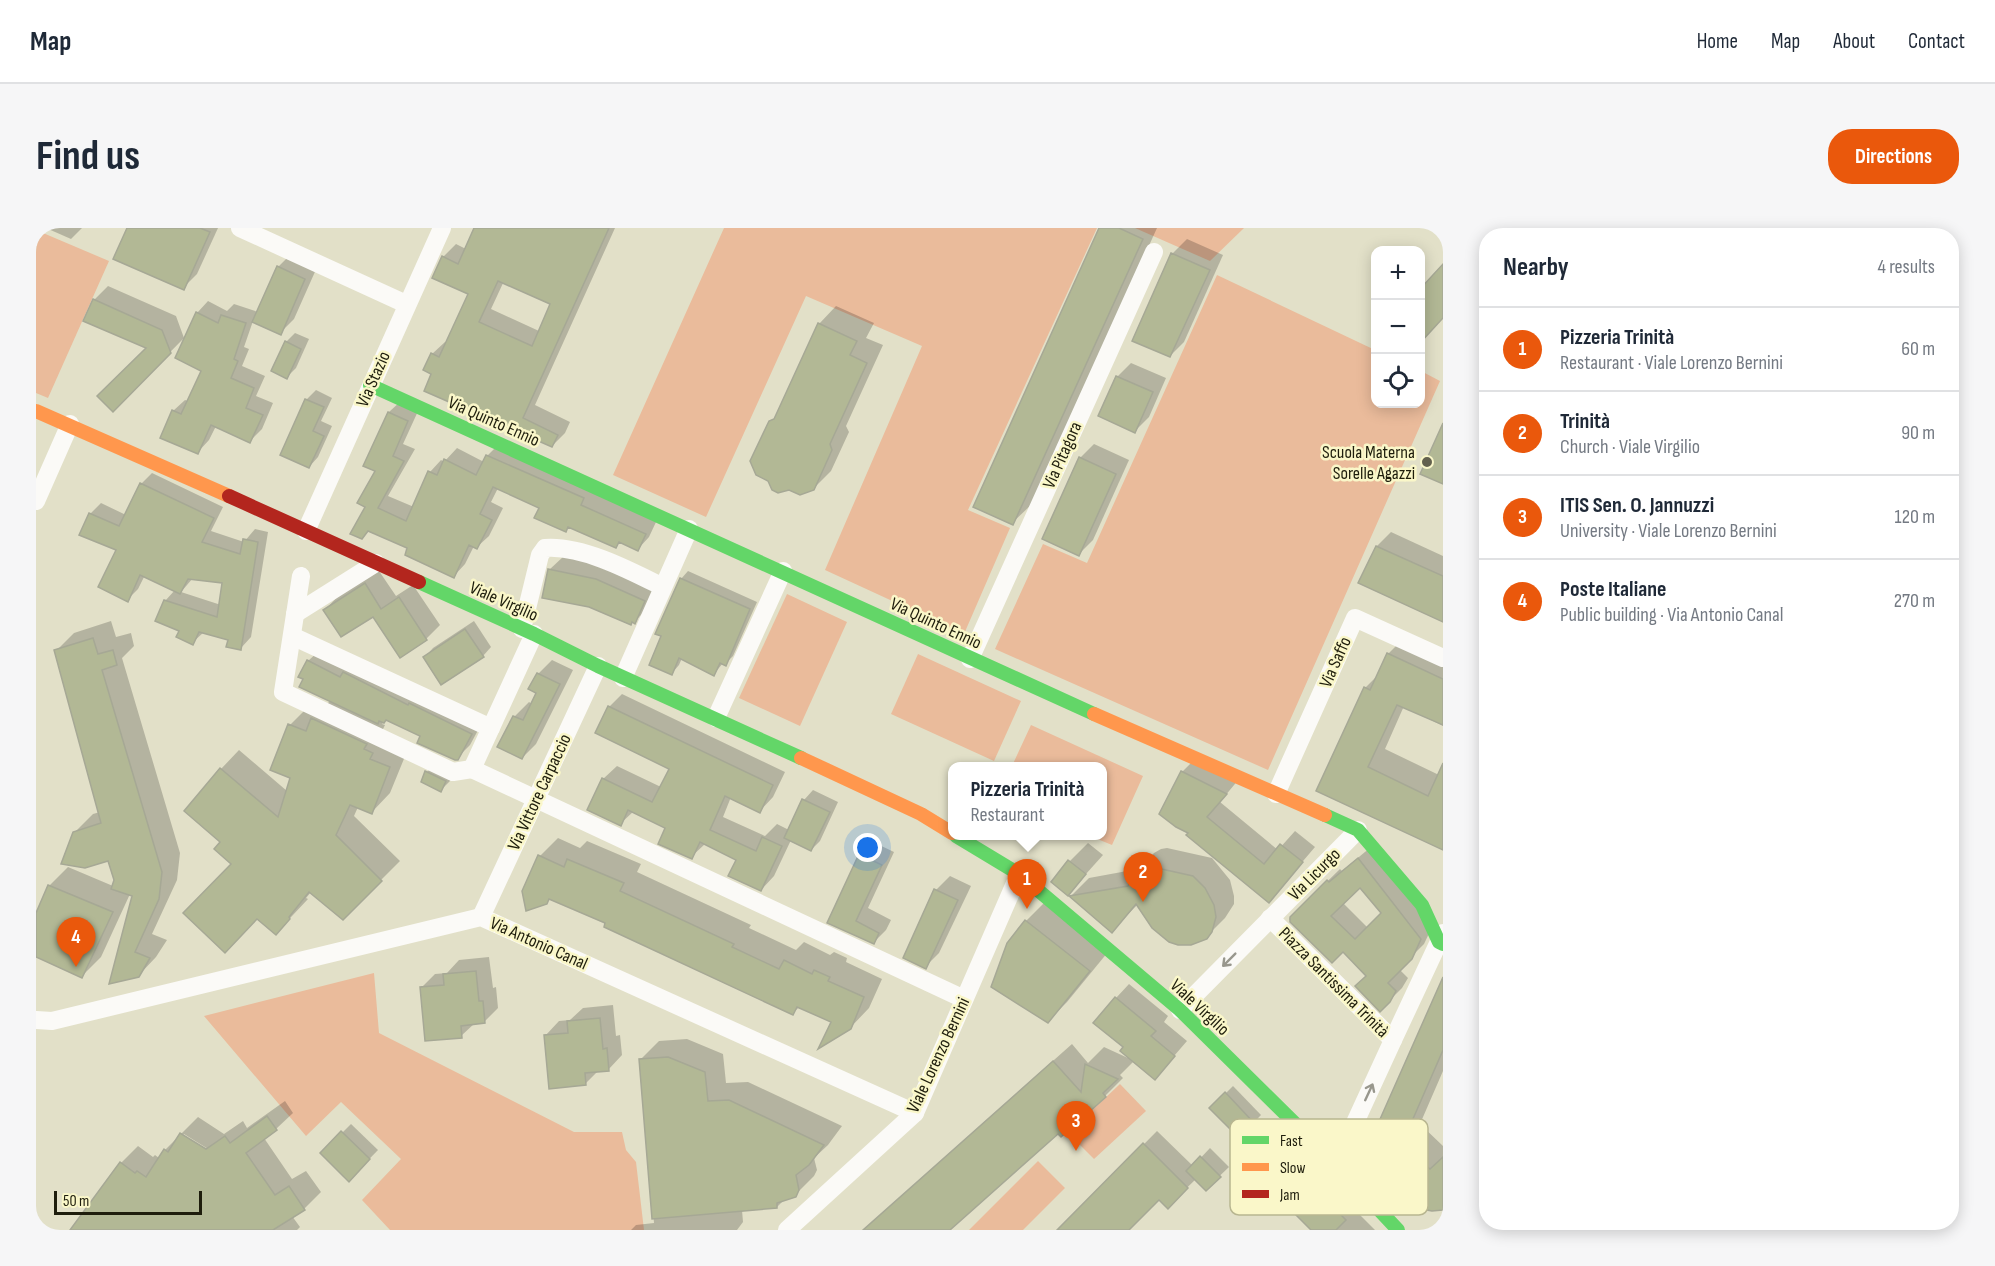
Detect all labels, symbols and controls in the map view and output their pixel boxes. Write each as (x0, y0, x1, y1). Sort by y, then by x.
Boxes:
text: Map (30, 25, 71, 58)
text: Home (1697, 29, 1738, 54)
text: Map (1771, 29, 1800, 54)
text: About (1833, 29, 1875, 54)
text: Contact (1908, 29, 1965, 54)
button: Directions (1828, 129, 1959, 184)
text: Find us (36, 131, 140, 182)
map controls (1371, 246, 1425, 408)
button: + (1371, 246, 1425, 300)
text: Nearby (1503, 252, 1569, 283)
text: 4 results (1878, 255, 1935, 279)
button: − (1371, 300, 1425, 354)
text: Pizzeria Trinità (1560, 324, 1674, 351)
text: 1 (1519, 337, 1526, 361)
text: 60 m (1901, 337, 1935, 361)
street label: Via Stazio (352, 348, 395, 410)
text: Restaurant · Viale Lorenzo Bernini (1560, 351, 1783, 375)
button: locate (1371, 354, 1425, 408)
street label: Via Quinto Ennio (445, 392, 543, 451)
text: Trinità (1560, 408, 1610, 435)
street label: Via Pitagora (1038, 418, 1086, 492)
text: 2 (1518, 421, 1527, 445)
text: 90 m (1901, 421, 1935, 445)
text: Church · Viale Virgilio (1560, 435, 1700, 459)
place label: Scuola Materna Sorelle Agazzi (1322, 442, 1415, 484)
marker: Scuola Materna Sorelle Agazzi (1420, 455, 1434, 469)
text: ITIS Sen. O. Jannuzzi (1560, 492, 1714, 519)
text: 3 (1518, 505, 1527, 529)
text: 120 m (1895, 505, 1935, 529)
text: University · Viale Lorenzo Bernini (1560, 519, 1777, 543)
text: Poste Italiane (1560, 576, 1667, 603)
street label: Viale Virgilio (466, 577, 541, 626)
text: 4 (1518, 589, 1527, 613)
text: 270 m (1894, 589, 1935, 613)
street label: Via Quinto Ennio (887, 593, 985, 654)
text: Public building · Via Antonio Canal (1560, 603, 1783, 627)
street label: Via Saffo (1315, 634, 1356, 691)
street label: Via Vittore Carpaccio (503, 731, 576, 854)
popup (948, 762, 1107, 840)
text: Pizzeria Trinità (970, 776, 1085, 803)
text: Restaurant (970, 803, 1045, 827)
your location (853, 833, 882, 862)
street label: Via Licurgo (1284, 844, 1345, 905)
pin: 2 (1124, 852, 1162, 902)
pin: 1 (1008, 860, 1046, 909)
street label: Via Antonio Canal (487, 913, 591, 974)
pin: 4 (56, 918, 96, 967)
street label: Piazza Santissima Trinità (1274, 923, 1393, 1042)
one-way arrow (1222, 952, 1237, 967)
street label: Viale Virgilio (1166, 975, 1234, 1040)
street label: Viale Lorenzo Bernini (903, 994, 974, 1116)
one-way arrow (1364, 1083, 1375, 1101)
pin: 3 (1056, 1102, 1096, 1151)
legend (1230, 1119, 1428, 1215)
text: Fast (1280, 1132, 1303, 1151)
text: Slow (1280, 1159, 1305, 1178)
text: Jam (1279, 1186, 1300, 1205)
scale bar (54, 1188, 202, 1216)
text: 50 m (63, 1192, 89, 1211)

